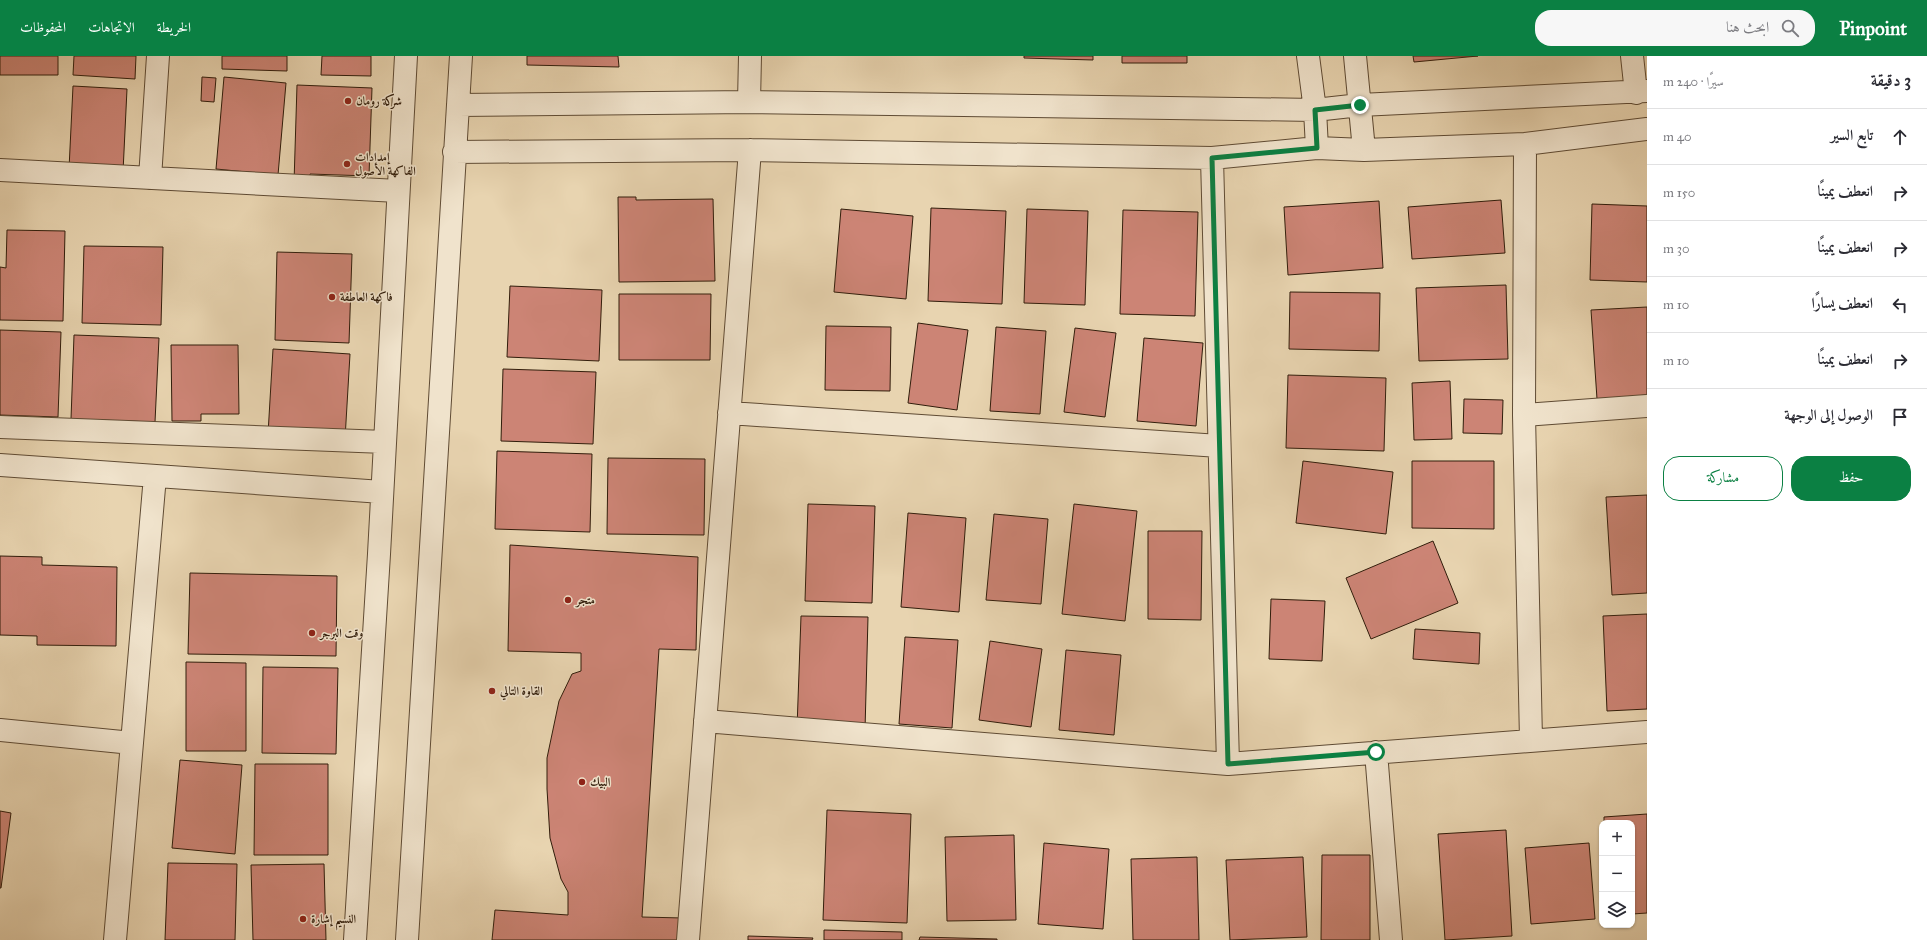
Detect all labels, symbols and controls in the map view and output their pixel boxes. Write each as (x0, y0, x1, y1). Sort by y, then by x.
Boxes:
search box (1535, 10, 1815, 46)
icon: search (1779, 17, 1801, 39)
text: Pinpoint (1839, 17, 1907, 40)
text: ابحث هنا (1726, 18, 1769, 36)
text: المحفوظات (20, 19, 66, 36)
text: الاتجاهات (88, 19, 135, 36)
text: الخريطة (157, 19, 191, 36)
text: 3 دقيقة (1871, 70, 1911, 91)
text: سيرًا · 240 m (1663, 74, 1724, 90)
place label: شركة رومان (356, 93, 402, 110)
marker: شركة رومان (343, 96, 353, 106)
route end (1351, 96, 1369, 114)
text: تابع السير (1831, 126, 1873, 144)
icon: ahead (1889, 126, 1911, 148)
text: 40 m (1663, 129, 1692, 145)
place label: إمدادات الفاكهة الأصول (355, 150, 416, 179)
marker: إمدادات الفاكهة الأصول (342, 159, 352, 169)
text: انعطف يمينًا (1818, 182, 1873, 200)
icon: right (1889, 182, 1911, 204)
text: 150 m (1663, 185, 1695, 201)
text: انعطف يمينًا (1818, 238, 1873, 256)
icon: right (1889, 238, 1911, 260)
text: 30 m (1663, 241, 1690, 257)
place label: فاكهة العاطفة (340, 290, 393, 304)
marker: فاكهة العاطفة (327, 292, 337, 302)
text: انعطف يسارًا (1811, 294, 1873, 312)
icon: left (1889, 294, 1911, 316)
text: 10 m (1663, 297, 1689, 313)
text: انعطف يمينًا (1818, 350, 1873, 368)
icon: right (1889, 350, 1911, 372)
text: 10 m (1663, 353, 1689, 369)
text: الوصول إلى الوجهة (1784, 406, 1873, 424)
icon: arrive (1889, 406, 1911, 428)
button: مشاركة (1663, 456, 1783, 501)
button: حفظ (1791, 456, 1911, 501)
place label: متجر (574, 593, 595, 608)
marker: متجر (563, 595, 573, 605)
place label: وقت البرجر (318, 626, 364, 641)
marker: وقت البرجر (307, 628, 317, 638)
place label: القاوة التالي (499, 684, 543, 701)
marker: القاوة التالي (487, 686, 497, 696)
route start (1367, 743, 1385, 761)
place label: البيك (590, 775, 611, 789)
marker: البيك (577, 777, 587, 787)
map controls (1599, 820, 1635, 928)
button: + (1599, 820, 1635, 856)
button: − (1599, 856, 1635, 892)
button: layers (1599, 892, 1635, 928)
place label: النسيم إشارة (311, 912, 357, 931)
marker: النسيم إشارة (298, 914, 308, 924)

